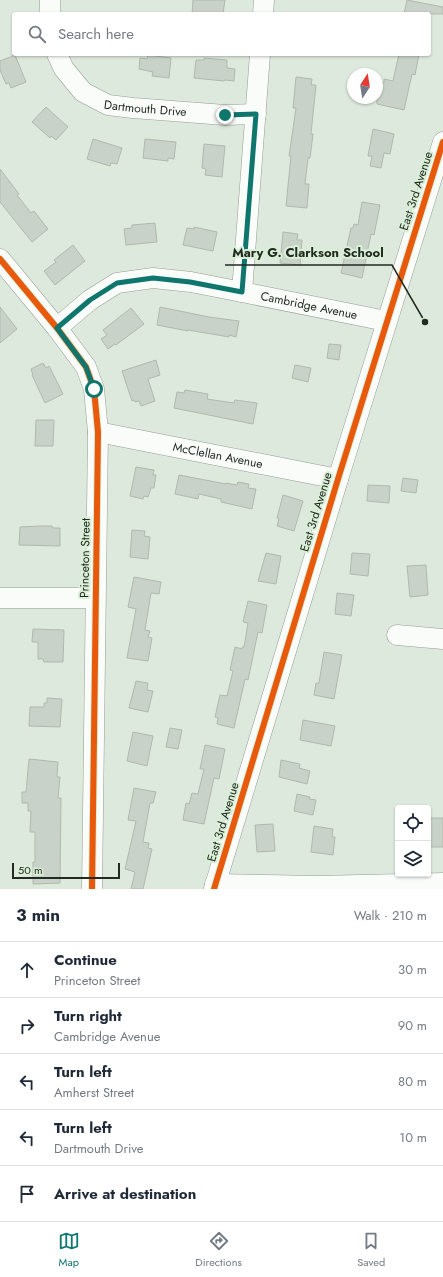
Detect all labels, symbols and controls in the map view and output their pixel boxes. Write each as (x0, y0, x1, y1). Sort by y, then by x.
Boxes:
search box (12, 12, 431, 56)
icon: search (26, 23, 48, 45)
text: Search here (58, 23, 134, 45)
north arrow (347, 68, 383, 104)
street label: Dartmouth Drive (103, 96, 187, 121)
route end (216, 106, 234, 124)
street label: East 3rd Avenue (395, 149, 437, 233)
callout: Mary G. Clarkson School (225, 240, 392, 265)
text: Mary G. Clarkson School (232, 243, 384, 262)
street label: Cambridge Avenue (259, 287, 359, 324)
route start (85, 380, 103, 398)
street label: McClellan Avenue (171, 438, 264, 473)
street label: East 3rd Avenue (295, 470, 337, 554)
street label: Princeton Street (75, 518, 95, 598)
street label: East 3rd Avenue (202, 780, 244, 864)
map controls (395, 805, 431, 877)
button: locate (395, 805, 431, 841)
button: layers (395, 841, 431, 877)
scale bar (12, 861, 120, 880)
text: 50 m (18, 862, 43, 878)
text: 3 min (16, 903, 60, 927)
text: Walk · 210 m (354, 906, 427, 925)
text: Continue (54, 949, 117, 971)
icon: ahead (16, 959, 38, 981)
text: 30 m (398, 960, 427, 979)
text: Princeton Street (54, 971, 140, 990)
text: Turn right (54, 1005, 122, 1027)
icon: right (16, 1015, 38, 1037)
text: 90 m (398, 1016, 427, 1035)
text: Cambridge Avenue (54, 1027, 160, 1046)
text: Turn left (54, 1061, 112, 1083)
icon: left (16, 1071, 38, 1093)
text: 80 m (398, 1072, 427, 1091)
text: Amherst Street (54, 1083, 134, 1102)
text: Turn left (54, 1117, 112, 1139)
icon: left (16, 1127, 38, 1149)
text: 10 m (399, 1128, 427, 1147)
text: Dartmouth Drive (54, 1139, 143, 1158)
icon: arrive (16, 1183, 38, 1205)
text: Arrive at destination (54, 1183, 196, 1205)
tab: Map (58, 1230, 80, 1270)
tab: Directions (195, 1230, 242, 1270)
tab: Saved (357, 1230, 385, 1270)

